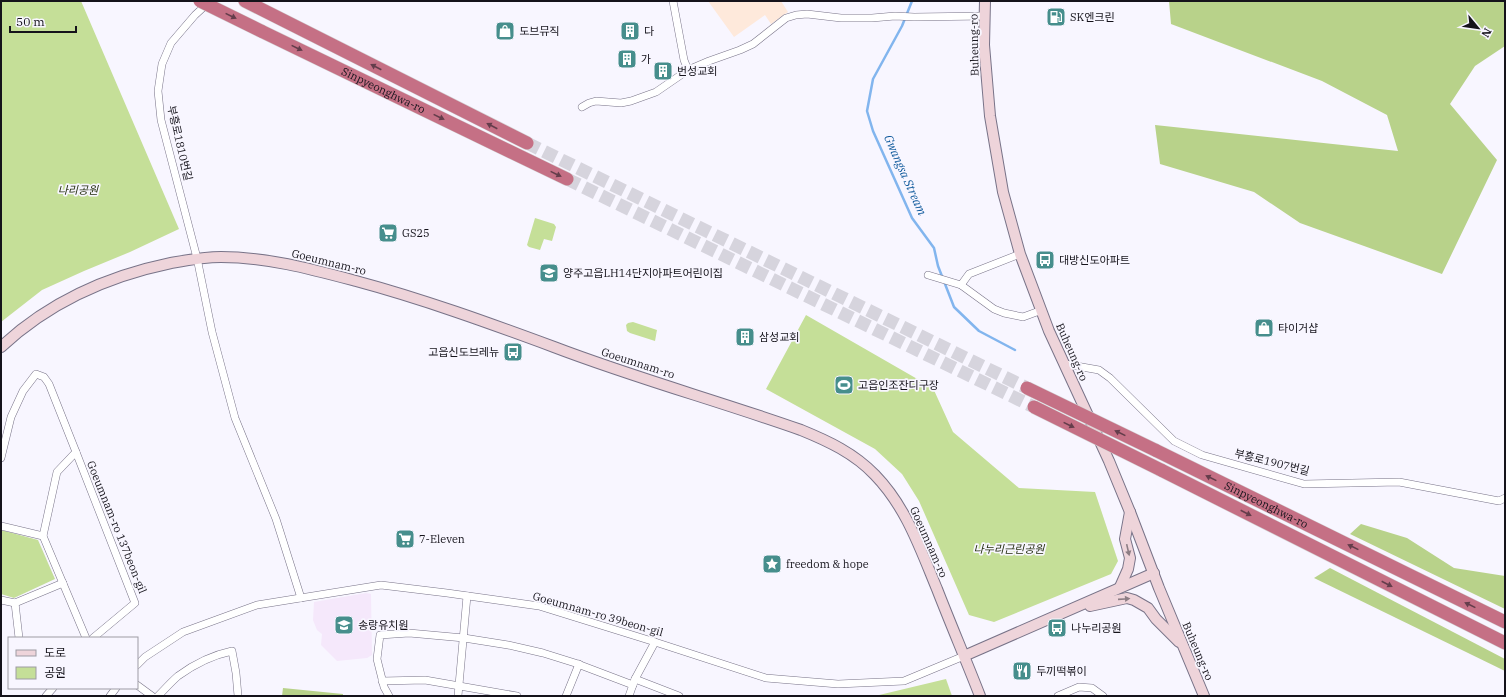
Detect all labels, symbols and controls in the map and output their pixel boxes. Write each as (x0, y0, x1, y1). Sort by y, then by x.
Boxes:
fuel station icon: SK엔크린 (1045, 6, 1067, 28)
scale bar (10, 8, 76, 34)
north arrow (1458, 8, 1498, 48)
place label: SK엔크린 (1070, 10, 1115, 24)
one-way arrow (225, 13, 237, 19)
text: 50 m (16, 14, 45, 29)
street label: Buheung-ro (966, 14, 982, 76)
shop icon: 도브뮤직 (494, 20, 516, 42)
building icon: 다 (619, 20, 641, 42)
place label: 도브뮤직 (519, 24, 559, 38)
place label: 다 (644, 24, 654, 38)
text: N (1478, 26, 1495, 40)
one-way arrow (291, 45, 302, 51)
building icon: 가 (616, 48, 638, 70)
place label: 가 (641, 52, 651, 66)
building icon: 번성교회 (652, 60, 674, 82)
street label: Sinpyeonghwa-ro (339, 64, 428, 116)
one-way arrow (370, 64, 382, 70)
place label: 번성교회 (677, 64, 717, 78)
street label: 부흥로1810번길 (165, 104, 195, 182)
one-way arrow (433, 114, 444, 120)
one-way arrow (486, 123, 498, 129)
water label: Gwangsa Stream (881, 132, 930, 217)
one-way arrow (550, 171, 561, 177)
park label: 나리공원 (58, 183, 99, 197)
supermarket icon: GS25 (377, 222, 399, 244)
place label: GS25 (402, 226, 430, 240)
street label: Goeumnam-ro (290, 246, 368, 278)
bus stop icon: 대방신도아파트 (1034, 249, 1056, 271)
place label: 대방신도아파트 (1059, 253, 1130, 267)
school or university icon: 양주고읍LH14단지아파트어린이집 (538, 262, 560, 284)
place label: 양주고읍LH14단지아파트어린이집 (563, 266, 723, 280)
shop icon: 타이거샵 (1253, 317, 1275, 339)
street label: Buheung-ro (1053, 321, 1091, 383)
place label: 타이거샵 (1278, 321, 1318, 335)
building icon: 삼성교회 (734, 326, 756, 348)
place label: 삼성교회 (759, 330, 799, 344)
bus stop icon: 고읍신도브레뉴 (502, 341, 524, 363)
place label: 고읍신도브레뉴 (428, 345, 499, 359)
street label: Goeumnam-ro (600, 345, 676, 381)
sports icon: 고읍인조잔디구장 (833, 374, 855, 396)
place label: 고읍인조잔디구장 (858, 378, 939, 392)
one-way arrow (1063, 422, 1075, 428)
one-way arrow (1114, 430, 1126, 436)
street label: 부흥로1907번길 (1233, 446, 1311, 478)
street label: Goeumnam-ro 137beon-gil (84, 459, 150, 595)
one-way arrow (1206, 475, 1217, 481)
street label: Sinpyeonghwa-ro (1222, 478, 1310, 531)
street label: Goeumnam-ro (907, 504, 951, 580)
one-way arrow (1240, 509, 1251, 516)
supermarket icon: 7-Eleven (394, 528, 416, 550)
place label: 7-Eleven (419, 532, 465, 546)
park label: 나누리근린공원 (974, 542, 1045, 556)
one-way arrow (1125, 544, 1131, 556)
one-way arrow (1347, 544, 1359, 551)
place icon: freedom & hope (761, 553, 783, 575)
place label: freedom & hope (786, 557, 869, 571)
one-way arrow (1381, 581, 1392, 587)
street label: Goeumnam-ro 39beon-gil (531, 589, 665, 639)
one-way arrow (1118, 596, 1130, 603)
one-way arrow (1464, 602, 1476, 608)
school or university icon: 송랑유치원 (333, 614, 355, 636)
bus stop icon: 나누리공원 (1046, 617, 1068, 639)
place label: 송랑유치원 (358, 618, 409, 632)
street label: Buheung-ro (1179, 620, 1217, 682)
place label: 나누리공원 (1071, 621, 1122, 635)
legend (8, 637, 138, 689)
text: 도로 (44, 645, 66, 660)
restaurant icon: 두끼떡볶이 (1011, 660, 1033, 682)
place label: 두끼떡볶이 (1036, 664, 1087, 678)
text: 공원 (44, 665, 66, 680)

